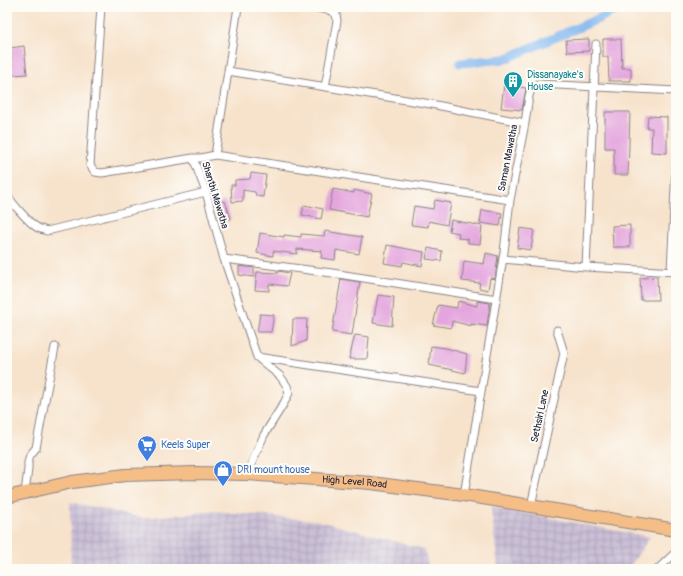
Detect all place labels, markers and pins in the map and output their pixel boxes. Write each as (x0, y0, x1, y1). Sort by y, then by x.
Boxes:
place label: Dissanayake's House (527, 69, 584, 93)
building icon: Dissanayake's House (502, 70, 524, 98)
supermarket icon: Keels Super (136, 434, 158, 462)
place label: Keels Super (161, 439, 210, 451)
shop icon: DRI mount house (212, 459, 234, 487)
place label: DRI mount house (237, 464, 310, 476)

